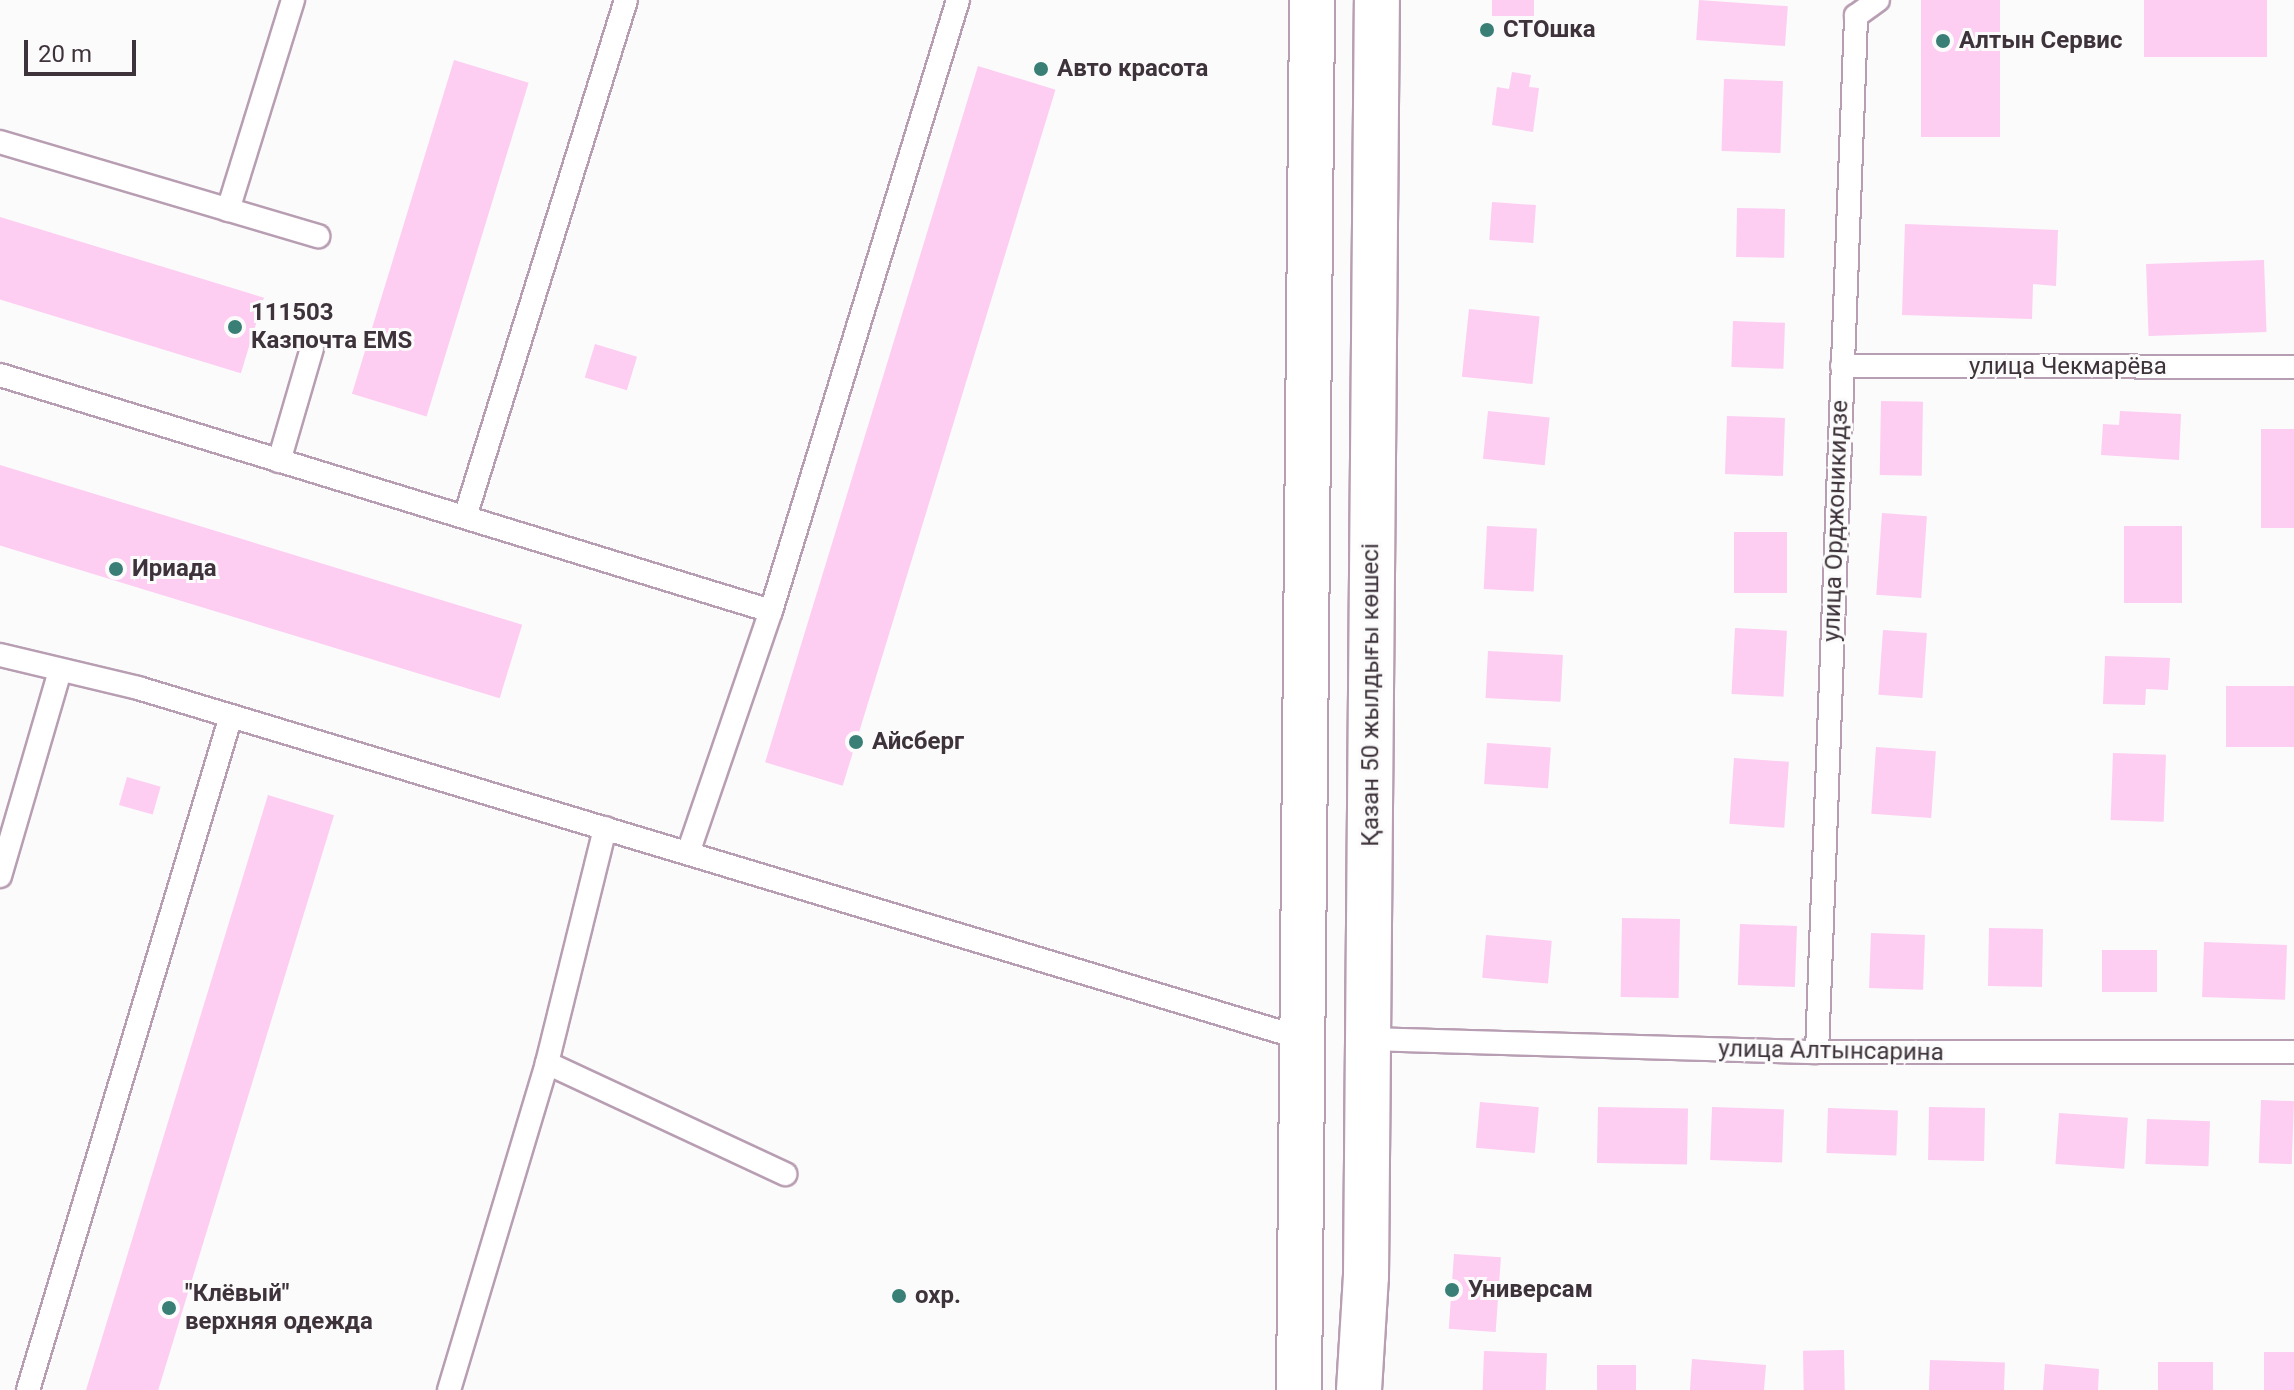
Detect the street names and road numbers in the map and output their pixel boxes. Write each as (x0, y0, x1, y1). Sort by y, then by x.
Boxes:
street label: улица Чекмарёва (1969, 353, 2167, 381)
street label: улица Орджоникидзе (1817, 400, 1855, 642)
street label: Қазан 50 жылдығы көшесі (1357, 543, 1385, 847)
street label: улица Алтынсарина (1718, 1035, 1944, 1067)

